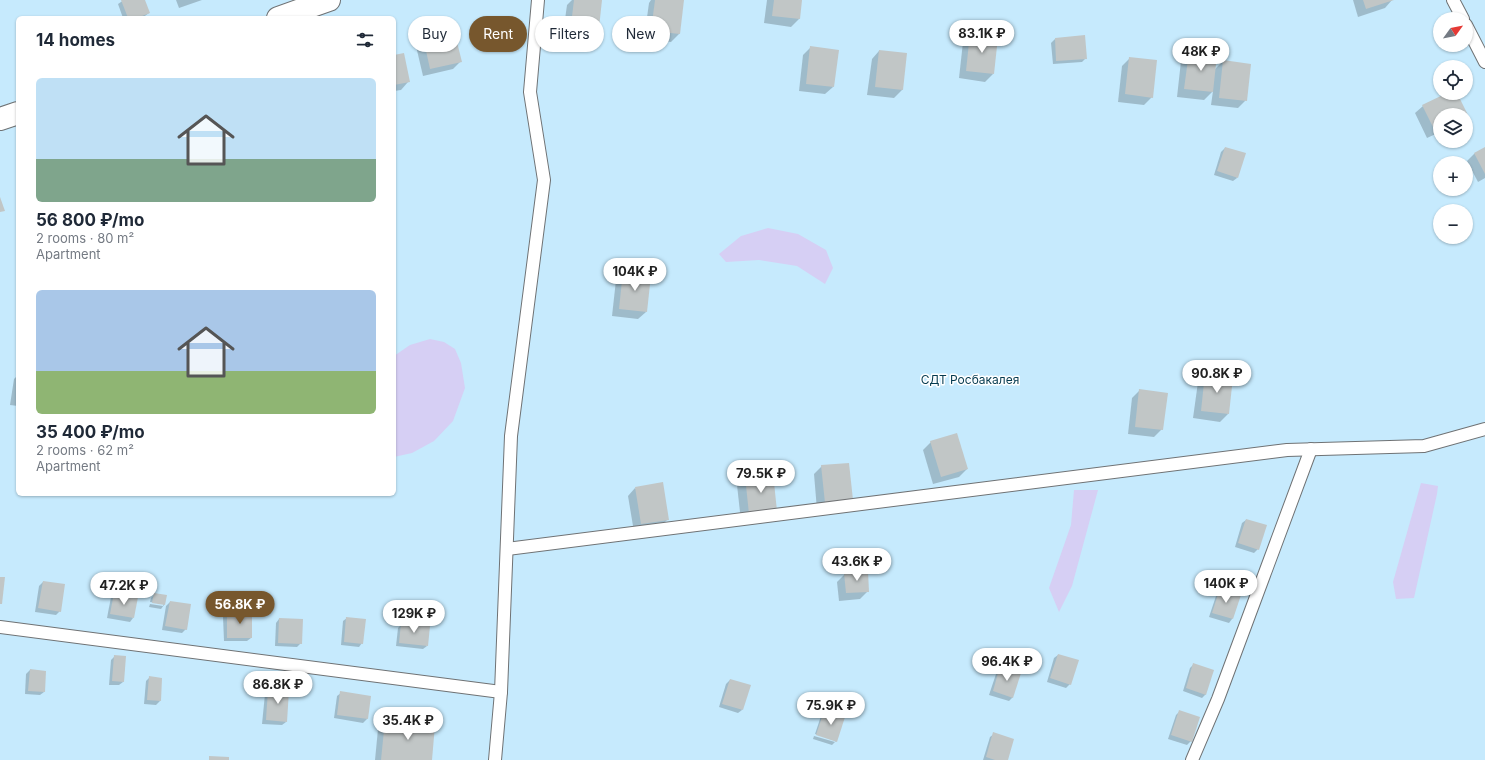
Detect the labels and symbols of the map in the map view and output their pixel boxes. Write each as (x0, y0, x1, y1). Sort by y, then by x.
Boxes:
north arrow (1433, 12, 1473, 52)
pin: 83.1K ₽ (945, 20, 1019, 54)
pin: 48K ₽ (1173, 38, 1229, 72)
pin: 104K ₽ (602, 258, 668, 292)
pin: 90.8K ₽ (1180, 360, 1254, 394)
park label: СДТ Росбакалея (921, 372, 1019, 387)
pin: 79.5K ₽ (724, 460, 798, 494)
pin: 43.6K ₽ (820, 548, 894, 582)
pin: 140K ₽ (1193, 570, 1259, 604)
pin: 47.2K ₽ (87, 572, 161, 606)
pin: 56.8K ₽ (203, 591, 277, 625)
pin: 129K ₽ (381, 600, 447, 634)
pin: 96.4K ₽ (970, 648, 1044, 682)
pin: 86.8K ₽ (241, 671, 315, 705)
pin: 75.9K ₽ (794, 692, 868, 726)
pin: 35.4K ₽ (371, 707, 445, 741)

